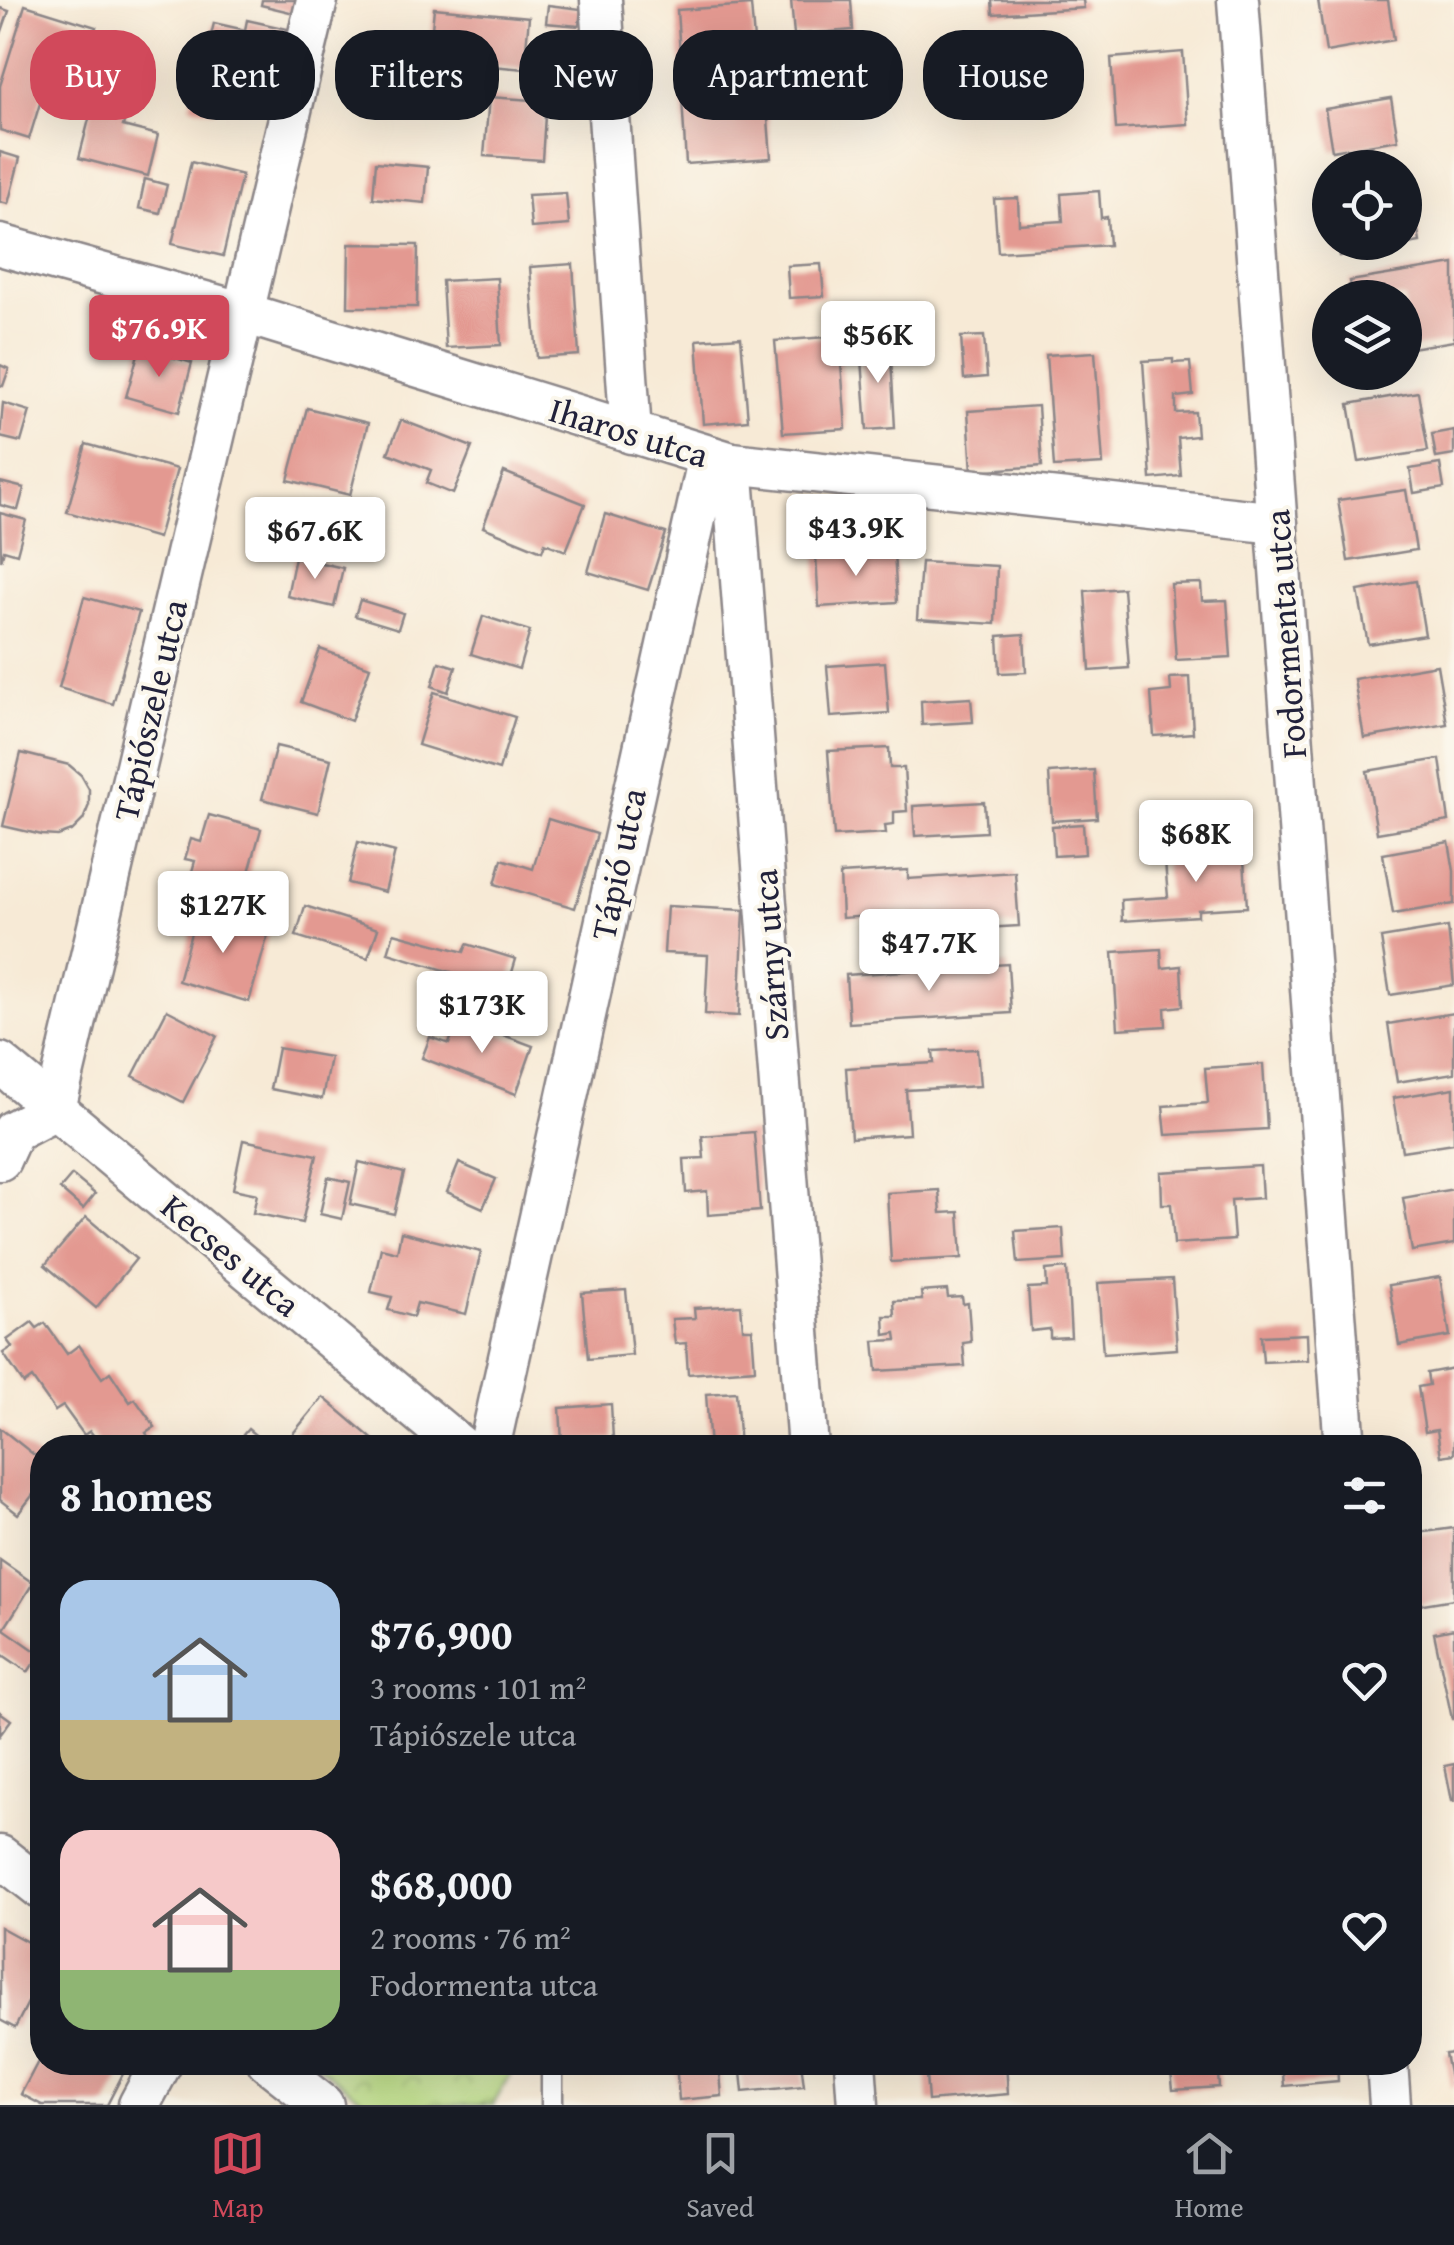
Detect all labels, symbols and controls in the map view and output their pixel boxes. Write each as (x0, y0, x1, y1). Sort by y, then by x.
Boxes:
chip: Buy (30, 30, 156, 120)
chip: Rent (176, 30, 315, 120)
chip: Filters (335, 30, 499, 120)
chip: New (519, 30, 653, 120)
chip: Apartment (673, 30, 903, 120)
chip: House (923, 30, 1084, 120)
map controls (1312, 150, 1422, 390)
button: locate (1312, 150, 1422, 260)
button: layers (1312, 280, 1422, 390)
pin: $76.9K (78, 295, 240, 380)
pin: $56K (819, 301, 937, 386)
text: $76.9K (111, 304, 207, 351)
text: $56K (843, 310, 913, 357)
street label: Iharos utca (543, 384, 715, 480)
pin: $43.9K (775, 494, 937, 579)
pin: $67.6K (234, 497, 396, 582)
text: $43.9K (808, 503, 904, 550)
text: $67.6K (267, 506, 363, 553)
street label: Fodormenta utca (1251, 507, 1319, 760)
street label: Tápiószele utca (100, 594, 200, 826)
street label: Tápió utca (577, 783, 659, 945)
pin: $68K (1137, 800, 1255, 885)
text: $68K (1161, 809, 1231, 856)
street label: Szárny utca (739, 867, 801, 1042)
pin: $127K (153, 871, 293, 956)
text: $127K (180, 880, 266, 927)
pin: $47.7K (848, 909, 1010, 994)
text: $47.7K (881, 918, 977, 965)
pin: $173K (412, 971, 552, 1056)
text: $173K (439, 980, 525, 1027)
street label: Kecses utca (150, 1181, 312, 1329)
text: 8 homes (60, 1465, 213, 1526)
icon: filters (1337, 1468, 1392, 1523)
text: $76,900 (370, 1603, 512, 1664)
icon: home (140, 1620, 260, 1740)
icon: heart (1337, 1653, 1392, 1708)
text: 3 rooms · 101 m² (370, 1664, 586, 1711)
text: Tápiószele utca (370, 1711, 576, 1758)
text: $68,000 (370, 1853, 512, 1914)
icon: home (140, 1870, 260, 1990)
icon: heart (1337, 1903, 1392, 1958)
text: 2 rooms · 76 m² (370, 1914, 571, 1961)
text: Fodormenta utca (370, 1961, 598, 2008)
tab: Map (210, 2126, 265, 2227)
tab: Saved (686, 2126, 754, 2227)
tab: Home (1175, 2126, 1244, 2227)

